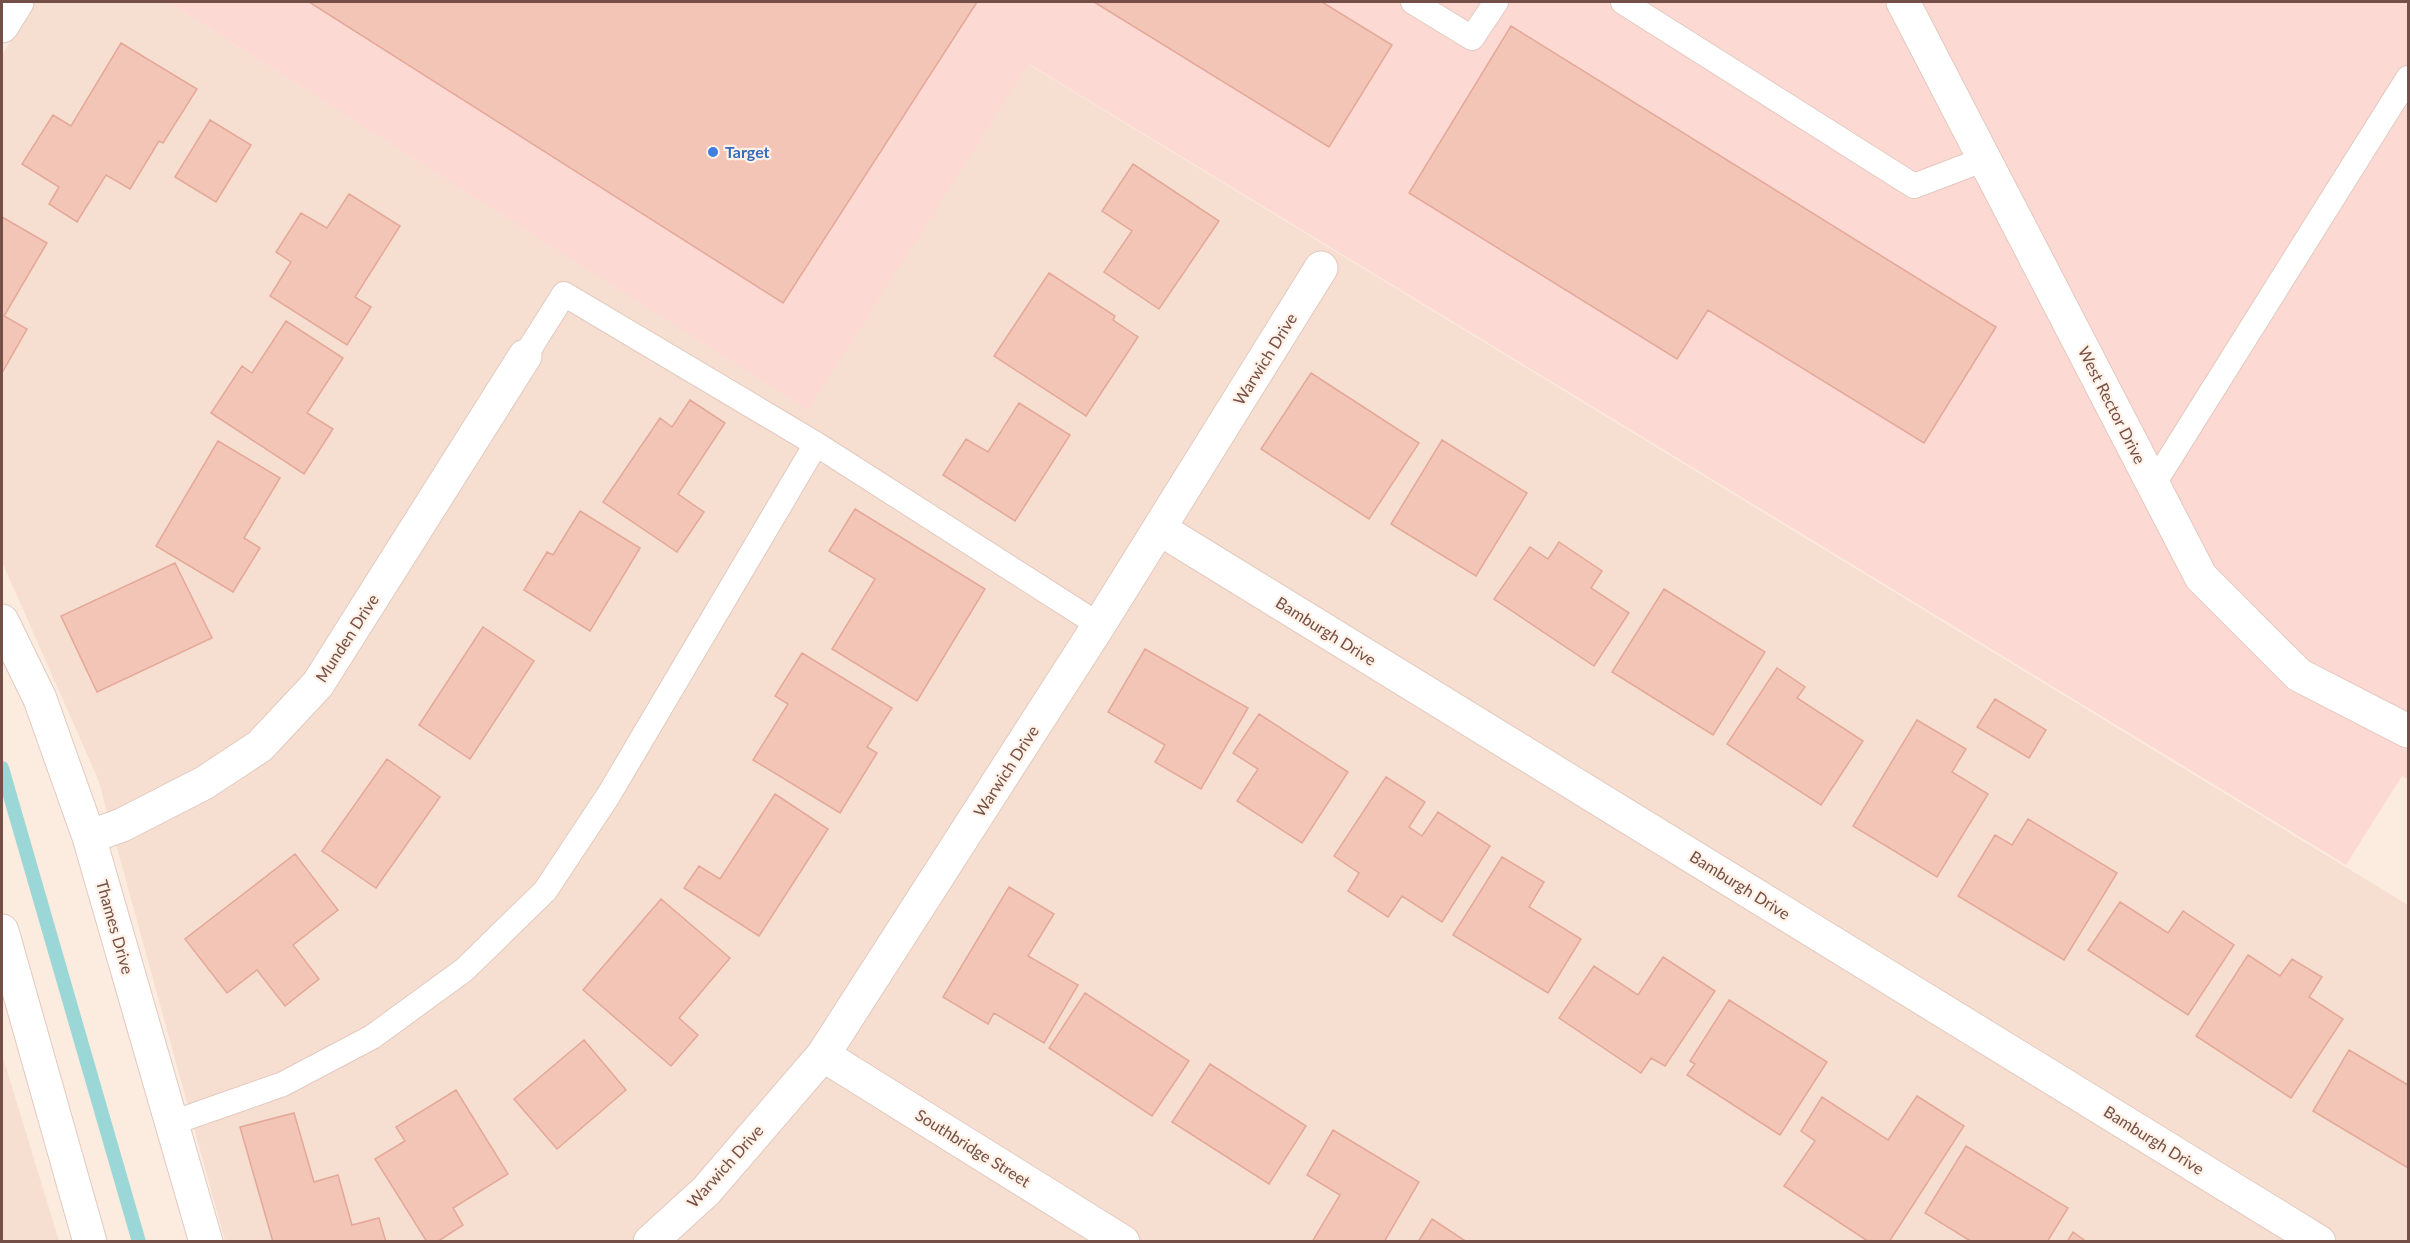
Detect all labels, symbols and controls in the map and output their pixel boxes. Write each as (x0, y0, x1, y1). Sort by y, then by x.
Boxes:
place label: Target (725, 142, 770, 161)
marker: Target (706, 145, 720, 159)
street label: Warwich Drive (1229, 309, 1300, 408)
street label: West Rector Drive (2075, 343, 2150, 467)
street label: Munden Drive (311, 590, 382, 685)
street label: Bamburgh Drive (1273, 592, 1380, 669)
street label: Warwich Drive (969, 722, 1042, 820)
street label: Bamburgh Drive (1687, 846, 1794, 923)
street label: Thames Drive (93, 878, 138, 976)
street label: Bamburgh Drive (2101, 1101, 2208, 1178)
street label: Southbridge Street (912, 1105, 1034, 1191)
street label: Warwich Drive (683, 1120, 767, 1211)

